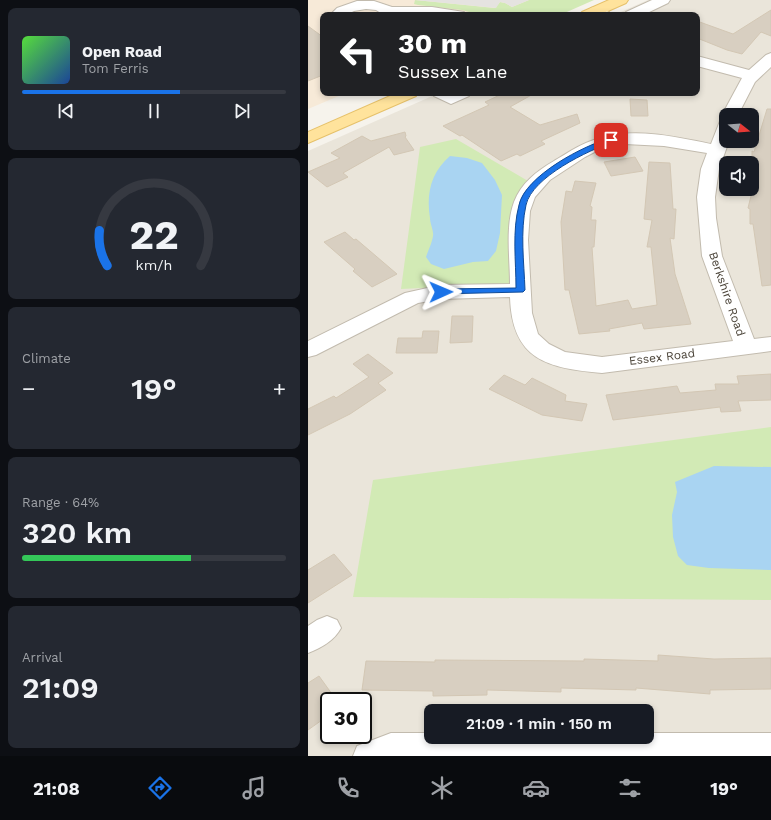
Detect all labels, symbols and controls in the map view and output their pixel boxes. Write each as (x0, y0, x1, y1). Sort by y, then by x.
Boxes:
text: 30 m (398, 27, 467, 60)
icon: left (332, 28, 384, 80)
text: Open Road (82, 43, 162, 61)
text: Tom Ferris (82, 61, 149, 76)
text: Sussex Lane (398, 61, 507, 82)
icon: previous (55, 100, 77, 122)
icon: pause (143, 100, 165, 122)
icon: next (231, 100, 253, 122)
north arrow (719, 108, 759, 148)
map controls (719, 108, 759, 196)
pin (594, 123, 628, 157)
icon: arrive (600, 129, 622, 151)
button: sound (719, 156, 759, 196)
text: 22 (129, 210, 179, 259)
street label: Berkshire Road (706, 250, 748, 338)
text: km/h (136, 257, 172, 273)
position arrow (420, 271, 462, 313)
street label: Essex Road (628, 346, 696, 368)
text: Climate (22, 351, 71, 366)
text: 19° (131, 371, 177, 406)
text: − (22, 376, 35, 401)
text: + (273, 376, 286, 401)
text: Range · 64% (22, 495, 99, 510)
text: 320 km (22, 515, 132, 550)
text: Arrival (22, 650, 63, 665)
text: 21:09 (22, 670, 99, 705)
speed limit sign: 30 (320, 692, 372, 744)
text: 21:09 · 1 min · 150 m (466, 715, 612, 733)
icon: directions (146, 774, 174, 802)
icon: music (240, 774, 268, 802)
icon: phone (334, 774, 362, 802)
icon: climate (428, 774, 456, 802)
icon: car (522, 774, 550, 802)
icon: filters (616, 774, 644, 802)
text: 21:08 (33, 778, 80, 799)
text: 19° (710, 778, 738, 799)

